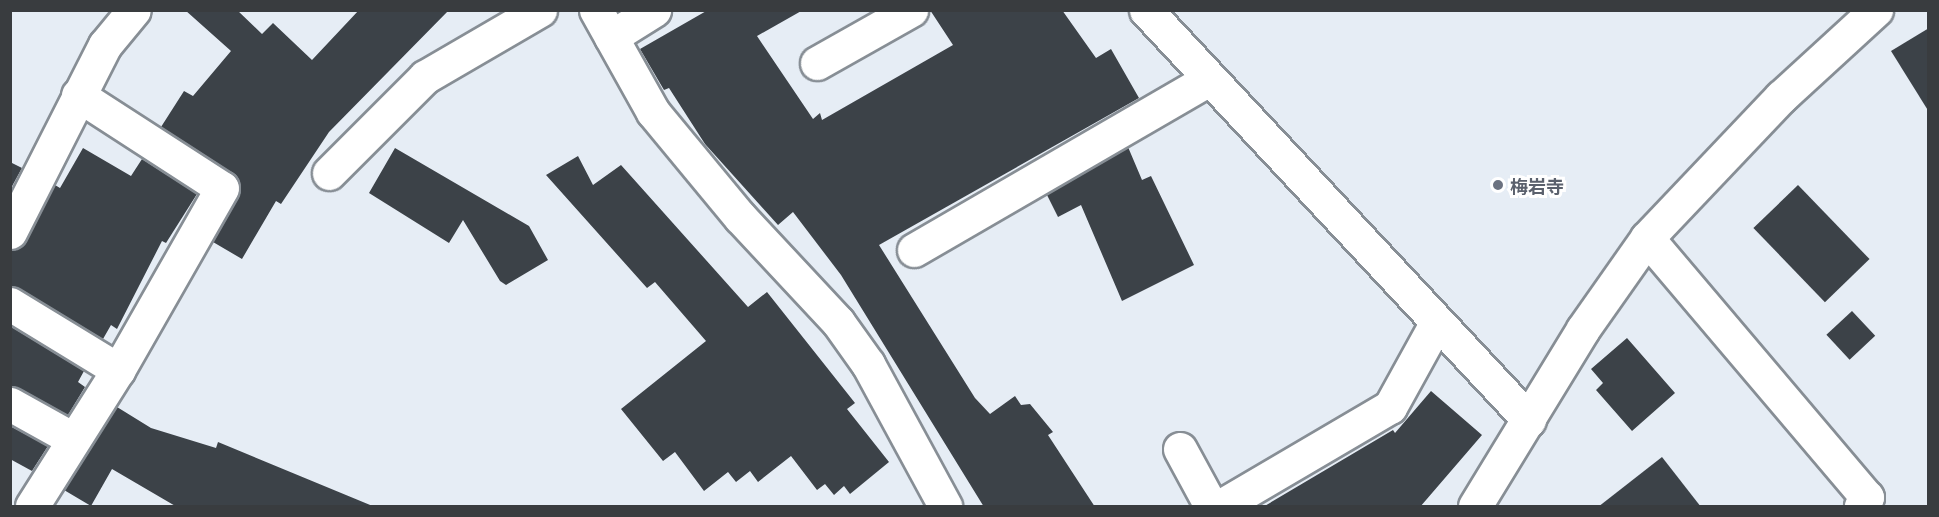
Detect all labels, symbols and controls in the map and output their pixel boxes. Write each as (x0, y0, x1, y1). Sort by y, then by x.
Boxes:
place label: 梅岩寺 (1510, 174, 1564, 196)
marker: 梅岩寺 (1491, 178, 1505, 192)

